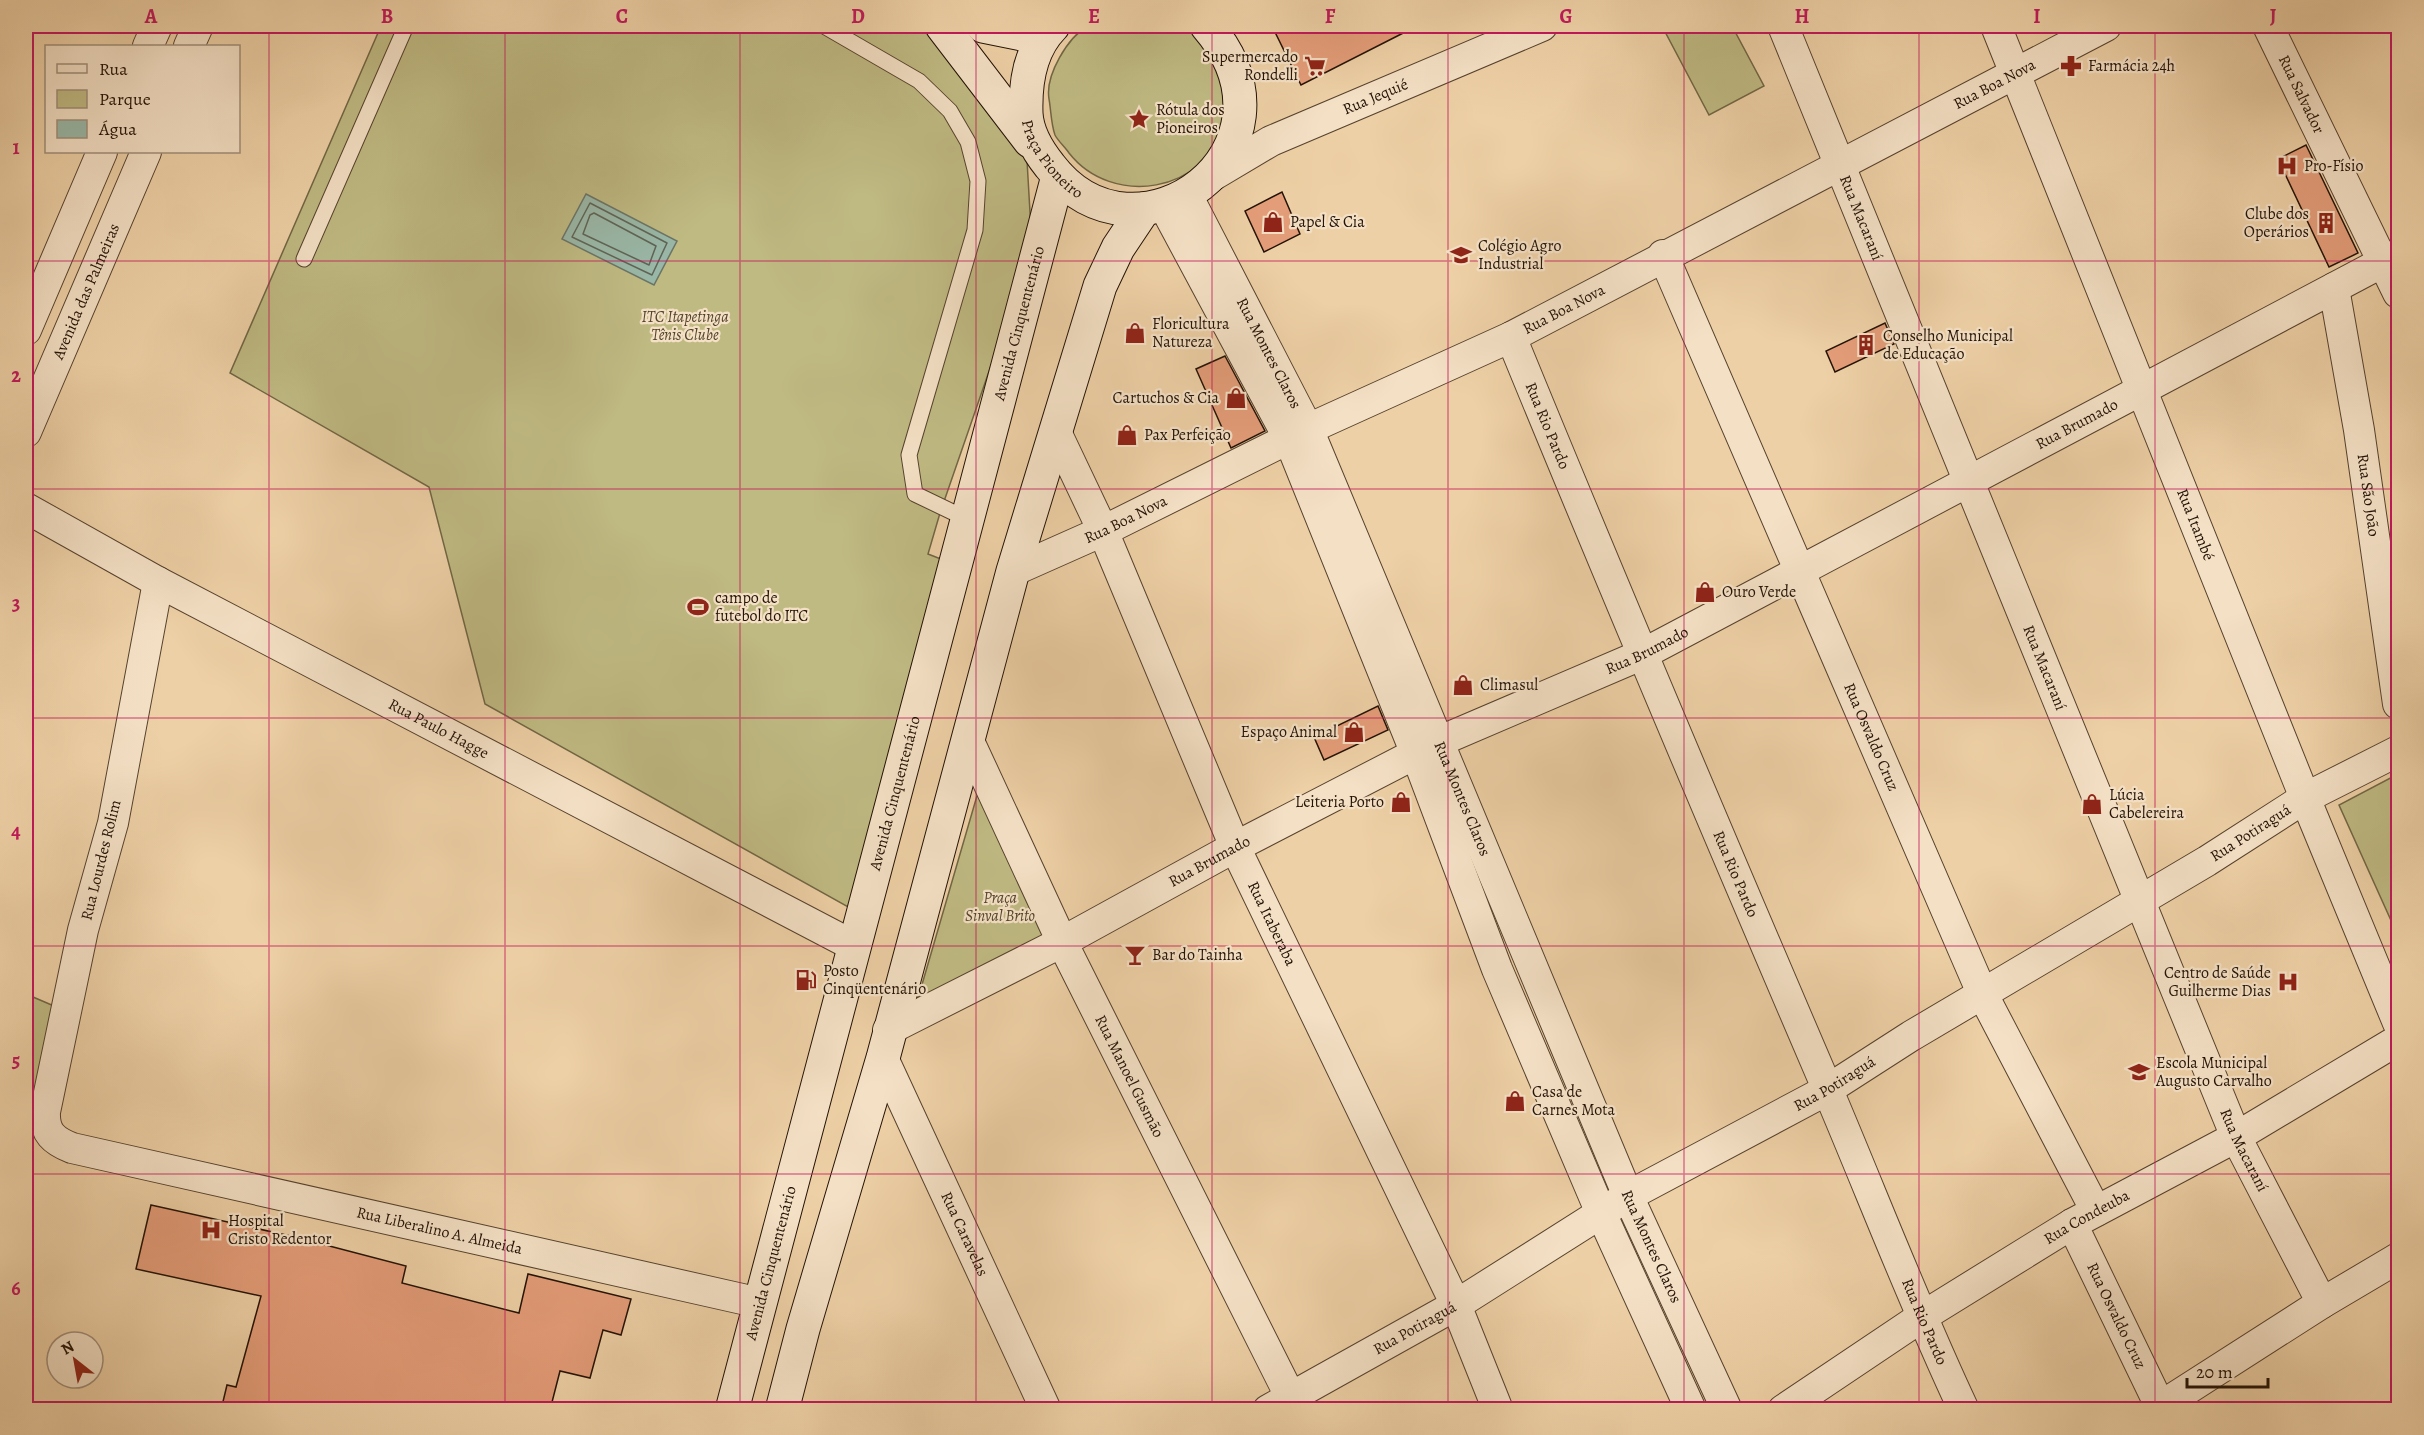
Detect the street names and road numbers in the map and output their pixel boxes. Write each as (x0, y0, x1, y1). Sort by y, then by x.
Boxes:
street label: Rua Salvador (2273, 51, 2330, 137)
street label: Rua Boa Nova (1950, 53, 2040, 115)
street label: Rua Jequié (1339, 73, 1411, 120)
street label: Praça Pioneiro (1016, 117, 1087, 204)
street label: Rua Macaraní (1834, 172, 1888, 264)
street label: Avenida das Palmeiras (47, 220, 125, 364)
street label: Avenida Cinquentenário (988, 244, 1050, 404)
street label: Rua Boa Nova (1519, 279, 1609, 340)
street label: Rua Montes Claros (1231, 294, 1307, 413)
street label: Rua Rio Pardo (1520, 379, 1575, 473)
street label: Rua Brumado (2032, 393, 2122, 455)
street label: Rua São João (2352, 452, 2385, 538)
street label: Rua Itambé (2171, 485, 2220, 564)
street label: Rua Boa Nova (1081, 490, 1171, 549)
street label: Rua Brumado (1602, 621, 1692, 680)
street label: Rua Macaraní (2017, 622, 2072, 714)
street label: Rua Osvaldo Cruz (1838, 679, 1904, 794)
street label: Rua Paulo Hagge (384, 693, 493, 764)
street label: Avenida Cinquentenário (864, 714, 926, 874)
street label: Rua Montes Claros (1429, 738, 1496, 859)
street label: Rua Lourdes Rolim (75, 797, 127, 923)
street label: Rua Potiraguá (2206, 799, 2296, 867)
street label: Rua Rio Pardo (1707, 827, 1764, 921)
street label: Rua Brumado (1164, 830, 1254, 892)
street label: Rua Itaberaba (1242, 878, 1302, 970)
street label: Rua Manoel Gusmão (1089, 1011, 1170, 1141)
street label: Rua Potiraguá (1790, 1050, 1880, 1117)
street label: Rua Macaraní (2215, 1105, 2274, 1196)
street label: Avenida Cinquentenário (740, 1183, 802, 1344)
street label: Rua Condeuba (2040, 1184, 2134, 1250)
street label: Rua Montes Claros (1616, 1186, 1687, 1307)
street label: Rua Caravelas (935, 1188, 994, 1280)
street label: Rua Liberalino A. Almeida (354, 1201, 525, 1260)
street label: Rua Osvaldo Cruz (2081, 1259, 2152, 1373)
street label: Rua Rio Pardo (1896, 1275, 1953, 1369)
street label: Rua Potiraguá (1369, 1296, 1461, 1360)

